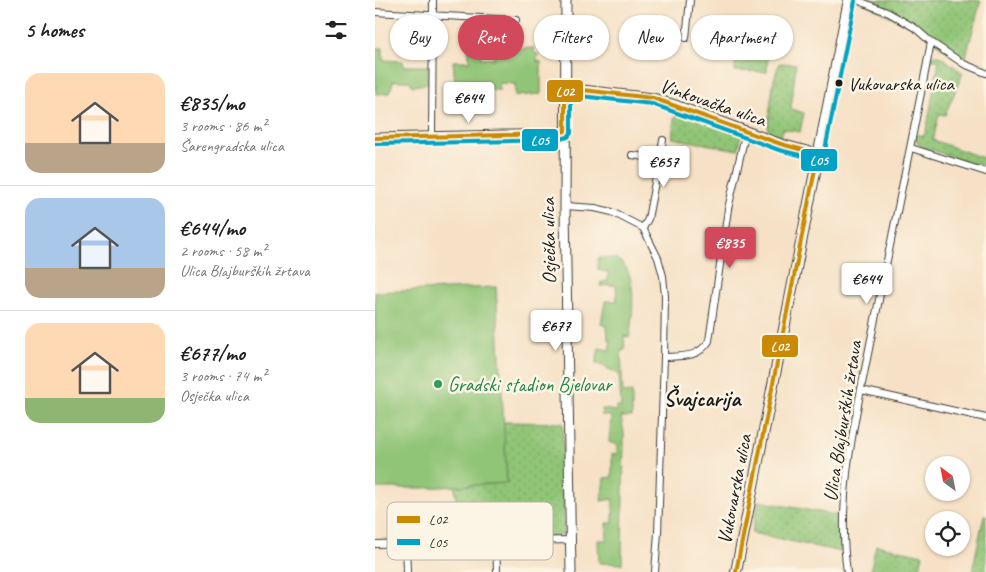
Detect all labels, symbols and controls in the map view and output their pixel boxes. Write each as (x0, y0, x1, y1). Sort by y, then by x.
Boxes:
chip: Buy (390, 15, 448, 60)
chip: Rent (458, 15, 524, 60)
chip: Filters (534, 15, 609, 60)
chip: New (619, 15, 681, 60)
chip: Apartment (691, 15, 793, 60)
icon: filters (322, 16, 350, 44)
text: 5 homes (25, 17, 84, 43)
place label: Vukovarska ulica (848, 72, 955, 96)
street label: Vinkovačka ulica (657, 73, 770, 133)
marker: Vukovarska ulica (834, 78, 844, 88)
line badge: L02 (546, 79, 584, 103)
pin: €644 (439, 82, 499, 124)
text: L02 (556, 83, 576, 100)
text: €644 (454, 88, 484, 108)
text: €835/mo (180, 90, 244, 116)
icon: home (65, 93, 125, 153)
text: 3 rooms · 86 m² (180, 116, 266, 136)
line badge: L05 (521, 128, 559, 152)
text: L05 (531, 132, 551, 149)
text: Šarengradska ulica (180, 136, 284, 156)
pin: €657 (634, 146, 694, 188)
line badge: L05 (800, 148, 838, 172)
text: €657 (650, 152, 678, 172)
text: L05 (810, 152, 830, 169)
street label: Osječka ulica (535, 196, 562, 284)
text: €644/mo (180, 215, 245, 241)
icon: home (65, 218, 125, 278)
pin: €835 (700, 226, 760, 269)
text: €835 (716, 233, 744, 253)
text: 2 rooms · 58 m² (180, 241, 266, 261)
text: Ulica Blajburških žrtava (180, 261, 310, 281)
pin: €644 (837, 262, 897, 305)
text: €644 (852, 269, 882, 289)
pin: €677 (526, 310, 586, 352)
text: €677 (541, 316, 571, 336)
line badge: L02 (761, 334, 799, 358)
street label: Ulica Blajburških žrtava (817, 337, 868, 503)
text: L02 (771, 338, 791, 355)
text: €677/mo (180, 340, 245, 366)
icon: home (65, 343, 125, 403)
text: 3 rooms · 74 m² (180, 366, 266, 386)
place label: Gradski stadion Bjelovar (448, 372, 613, 397)
marker: Gradski stadion Bjelovar (432, 378, 444, 390)
district label: Švajcarija (664, 385, 742, 413)
text: Osječka ulica (180, 386, 249, 406)
street label: Vukovarska ulica (712, 431, 758, 546)
north arrow (925, 456, 970, 501)
map controls (925, 456, 970, 556)
legend (387, 502, 553, 560)
text: L02 (429, 511, 449, 528)
button: locate (925, 511, 970, 556)
text: L05 (429, 534, 448, 551)

